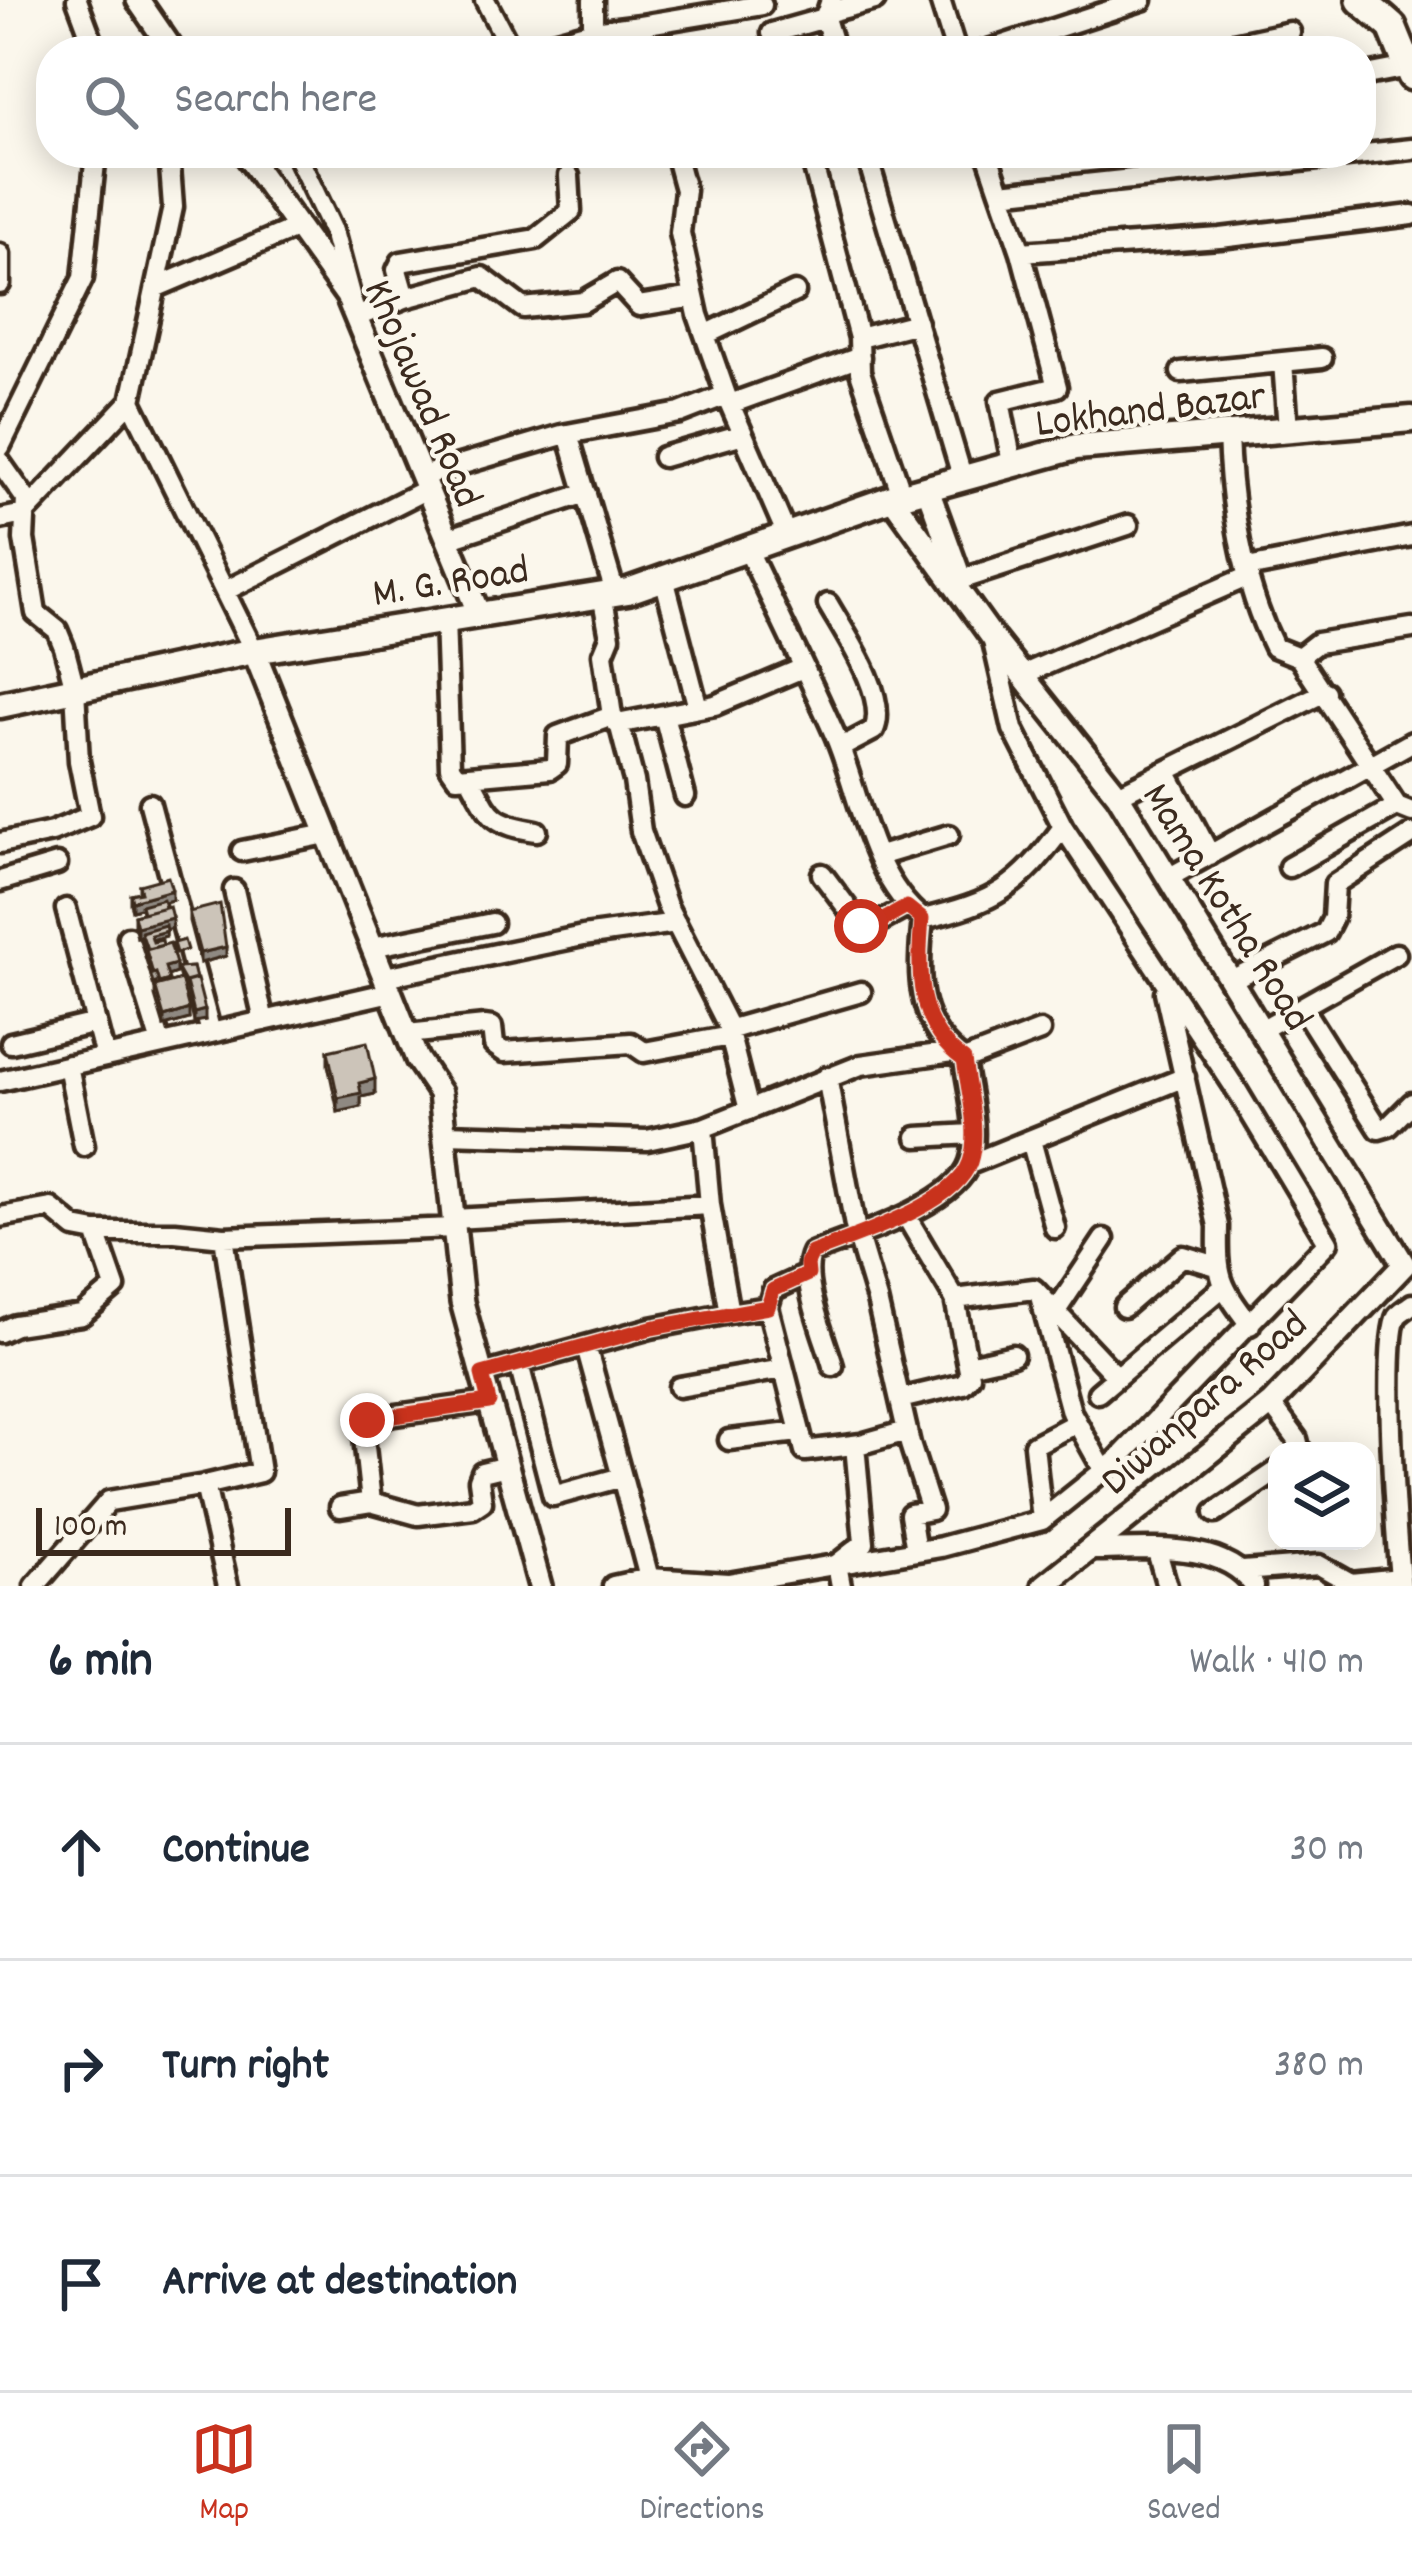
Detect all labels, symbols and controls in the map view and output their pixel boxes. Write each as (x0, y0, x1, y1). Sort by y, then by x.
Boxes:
search box (36, 36, 1376, 168)
icon: search (78, 69, 144, 135)
text: Search here (174, 70, 377, 134)
street label: Khojawad Road (345, 271, 495, 518)
street label: Lokhand Bazar (1032, 369, 1270, 457)
street label: M. G. Road (369, 543, 534, 627)
street label: Mama Kotha Road (1124, 773, 1325, 1045)
route start (834, 899, 888, 953)
street label: Diwanpara Road (1090, 1298, 1324, 1513)
route end (340, 1393, 394, 1447)
map controls (1268, 1442, 1376, 1550)
button: layers (1268, 1442, 1376, 1550)
scale bar (36, 1502, 291, 1555)
text: 100 m (54, 1505, 127, 1552)
text: 6 min (48, 1628, 153, 1700)
text: Walk · 410 m (1190, 1637, 1364, 1692)
icon: ahead (48, 1819, 114, 1885)
text: Continue (162, 1820, 310, 1884)
text: 30 m (1290, 1824, 1364, 1879)
icon: right (48, 2035, 114, 2101)
text: Turn right (162, 2036, 329, 2100)
text: 380 m (1274, 2040, 1364, 2095)
icon: arrive (48, 2251, 114, 2317)
text: Arrive at destination (162, 2252, 517, 2316)
tab: Map (191, 2416, 257, 2535)
tab: Directions (640, 2416, 765, 2535)
tab: Saved (1147, 2416, 1221, 2535)

